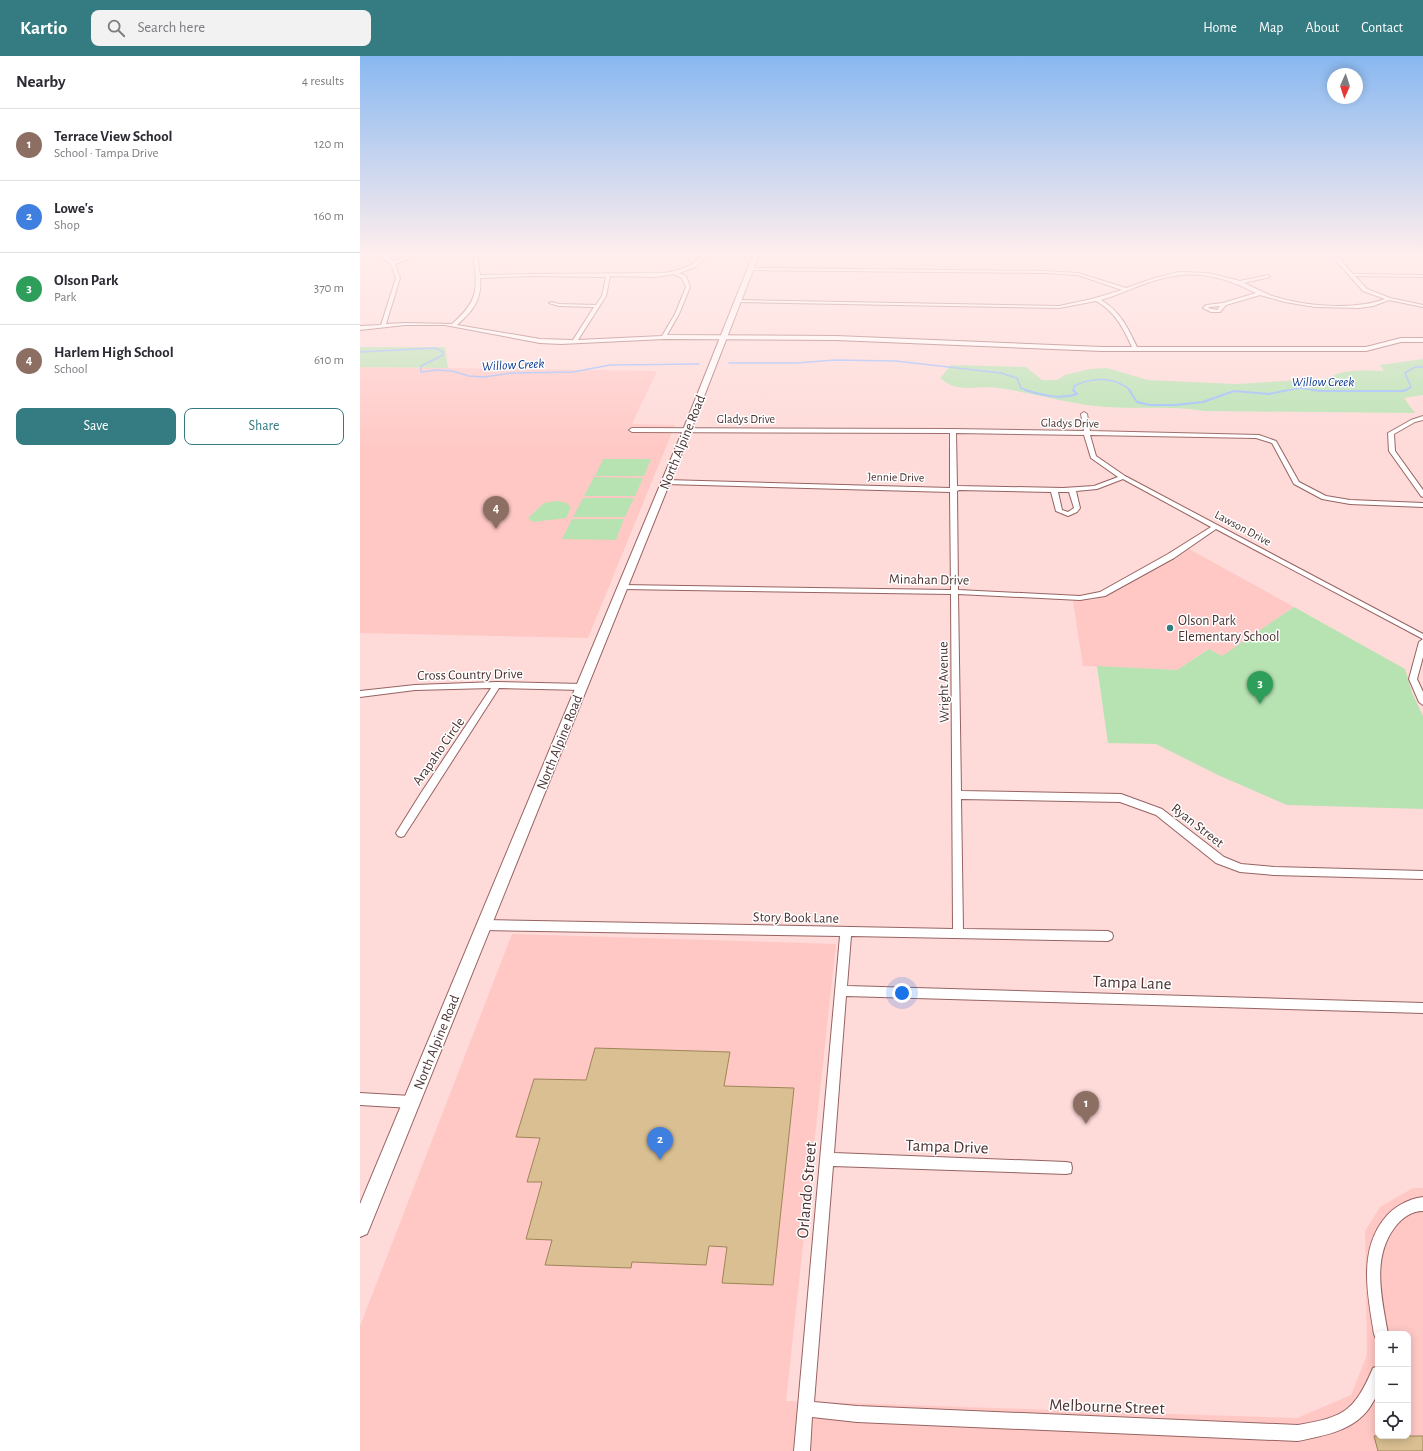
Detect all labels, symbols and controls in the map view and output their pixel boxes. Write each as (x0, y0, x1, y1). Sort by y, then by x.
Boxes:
search box (91, 10, 371, 46)
icon: search (105, 17, 127, 39)
text: Kartio (20, 19, 67, 38)
text: Search here (137, 20, 205, 35)
text: Home (1203, 21, 1237, 35)
text: Map (1259, 21, 1283, 35)
text: About (1305, 21, 1339, 35)
text: Contact (1361, 21, 1403, 35)
north arrow (1327, 68, 1363, 104)
text: Nearby (16, 73, 66, 90)
text: 4 results (302, 75, 344, 88)
text: Terrace View School (54, 129, 173, 144)
text: 1 (27, 138, 31, 151)
text: 120 m (314, 138, 344, 151)
text: School · Tampa Drive (54, 147, 158, 160)
text: Lowe's (54, 201, 93, 216)
text: 2 (26, 210, 32, 223)
text: 160 m (314, 210, 344, 223)
text: Shop (54, 219, 80, 232)
text: Olson Park (54, 273, 118, 288)
text: 3 (26, 282, 32, 295)
text: 370 m (314, 282, 344, 295)
text: Park (54, 291, 76, 304)
text: Harlem High School (54, 345, 174, 360)
text: 4 (26, 354, 32, 367)
text: 610 m (314, 354, 344, 367)
water label: Willow Creek (482, 357, 545, 374)
text: School (54, 363, 88, 376)
water label: Willow Creek (1292, 376, 1354, 389)
street label: North Alpine Road (658, 393, 708, 492)
button: Save (16, 408, 176, 445)
button: Share (184, 408, 344, 445)
street label: Gladys Drive (717, 413, 775, 426)
street label: Gladys Drive (1041, 416, 1099, 431)
street label: Jennie Drive (868, 471, 924, 483)
pin: 4 (483, 496, 509, 529)
street label: Lawson Drive (1213, 508, 1273, 548)
street label: Minahan Drive (889, 572, 969, 588)
place label: Olson Park Elementary School (1178, 614, 1280, 644)
marker: Olson Park Elementary School (1165, 623, 1175, 633)
street label: Wright Avenue (936, 641, 952, 723)
street label: Cross Country Drive (417, 667, 523, 683)
pin: 3 (1247, 671, 1273, 704)
street label: North Alpine Road (535, 693, 585, 792)
street label: Arapaho Circle (410, 715, 467, 788)
street label: Ryan Street (1169, 801, 1227, 851)
street label: Story Book Lane (753, 910, 839, 926)
street label: Tampa Lane (1092, 973, 1172, 992)
your location (892, 983, 912, 1003)
street label: North Alpine Road (412, 993, 462, 1092)
pin: 1 (1073, 1091, 1099, 1124)
pin: 2 (647, 1127, 673, 1160)
street label: Tampa Drive (905, 1137, 989, 1156)
street label: Orlando Street (794, 1140, 819, 1239)
map controls (1375, 1331, 1411, 1439)
button: + (1375, 1331, 1411, 1367)
button: − (1375, 1367, 1411, 1403)
street label: Melbourne Street (1049, 1396, 1166, 1417)
button: locate (1375, 1403, 1411, 1439)

